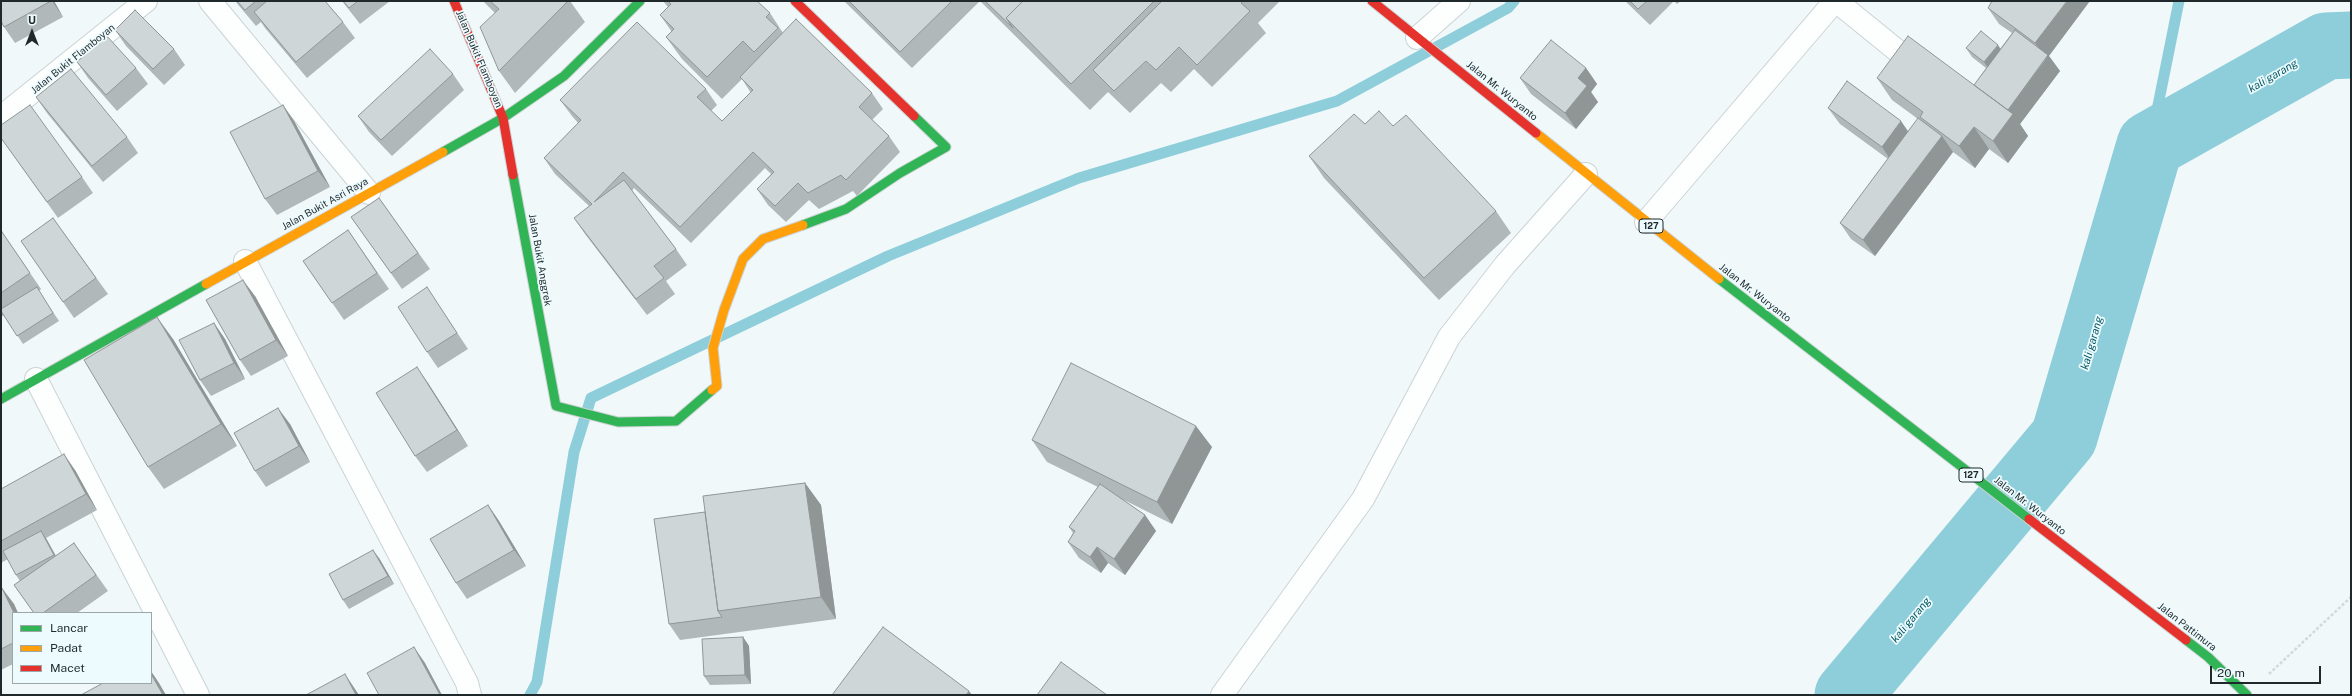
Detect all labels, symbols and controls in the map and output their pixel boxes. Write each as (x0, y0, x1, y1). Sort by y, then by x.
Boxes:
street label: Jalan Bukit Flamboyan (453, 9, 505, 109)
north arrow (12, 12, 52, 52)
text: U (28, 14, 36, 26)
street label: Jalan Bukit Flamboyan (29, 22, 117, 96)
water label: kali garang (2246, 57, 2300, 95)
street label: Jalan Mr. Wuryanto (1464, 59, 1540, 123)
street label: Jalan Bukit Asri Raya (280, 175, 370, 233)
street label: Jalan Bukit Anggrek (526, 213, 554, 307)
road number: 127 (1639, 219, 1663, 233)
street label: Jalan Mr. Wuryanto (1717, 261, 1793, 325)
water label: kali garang (2078, 315, 2106, 371)
road number: 127 (1959, 468, 1983, 482)
street label: Jalan Mr. Wuryanto (1992, 474, 2068, 538)
water label: kali garang (1888, 595, 1934, 645)
street label: Jalan Pattimura (2155, 600, 2219, 654)
legend (12, 612, 152, 684)
text: Lancar (50, 621, 88, 635)
text: Padat (50, 641, 82, 655)
scale bar (2212, 658, 2323, 684)
text: Macet (50, 661, 85, 675)
text: 20 m (2217, 666, 2245, 680)

